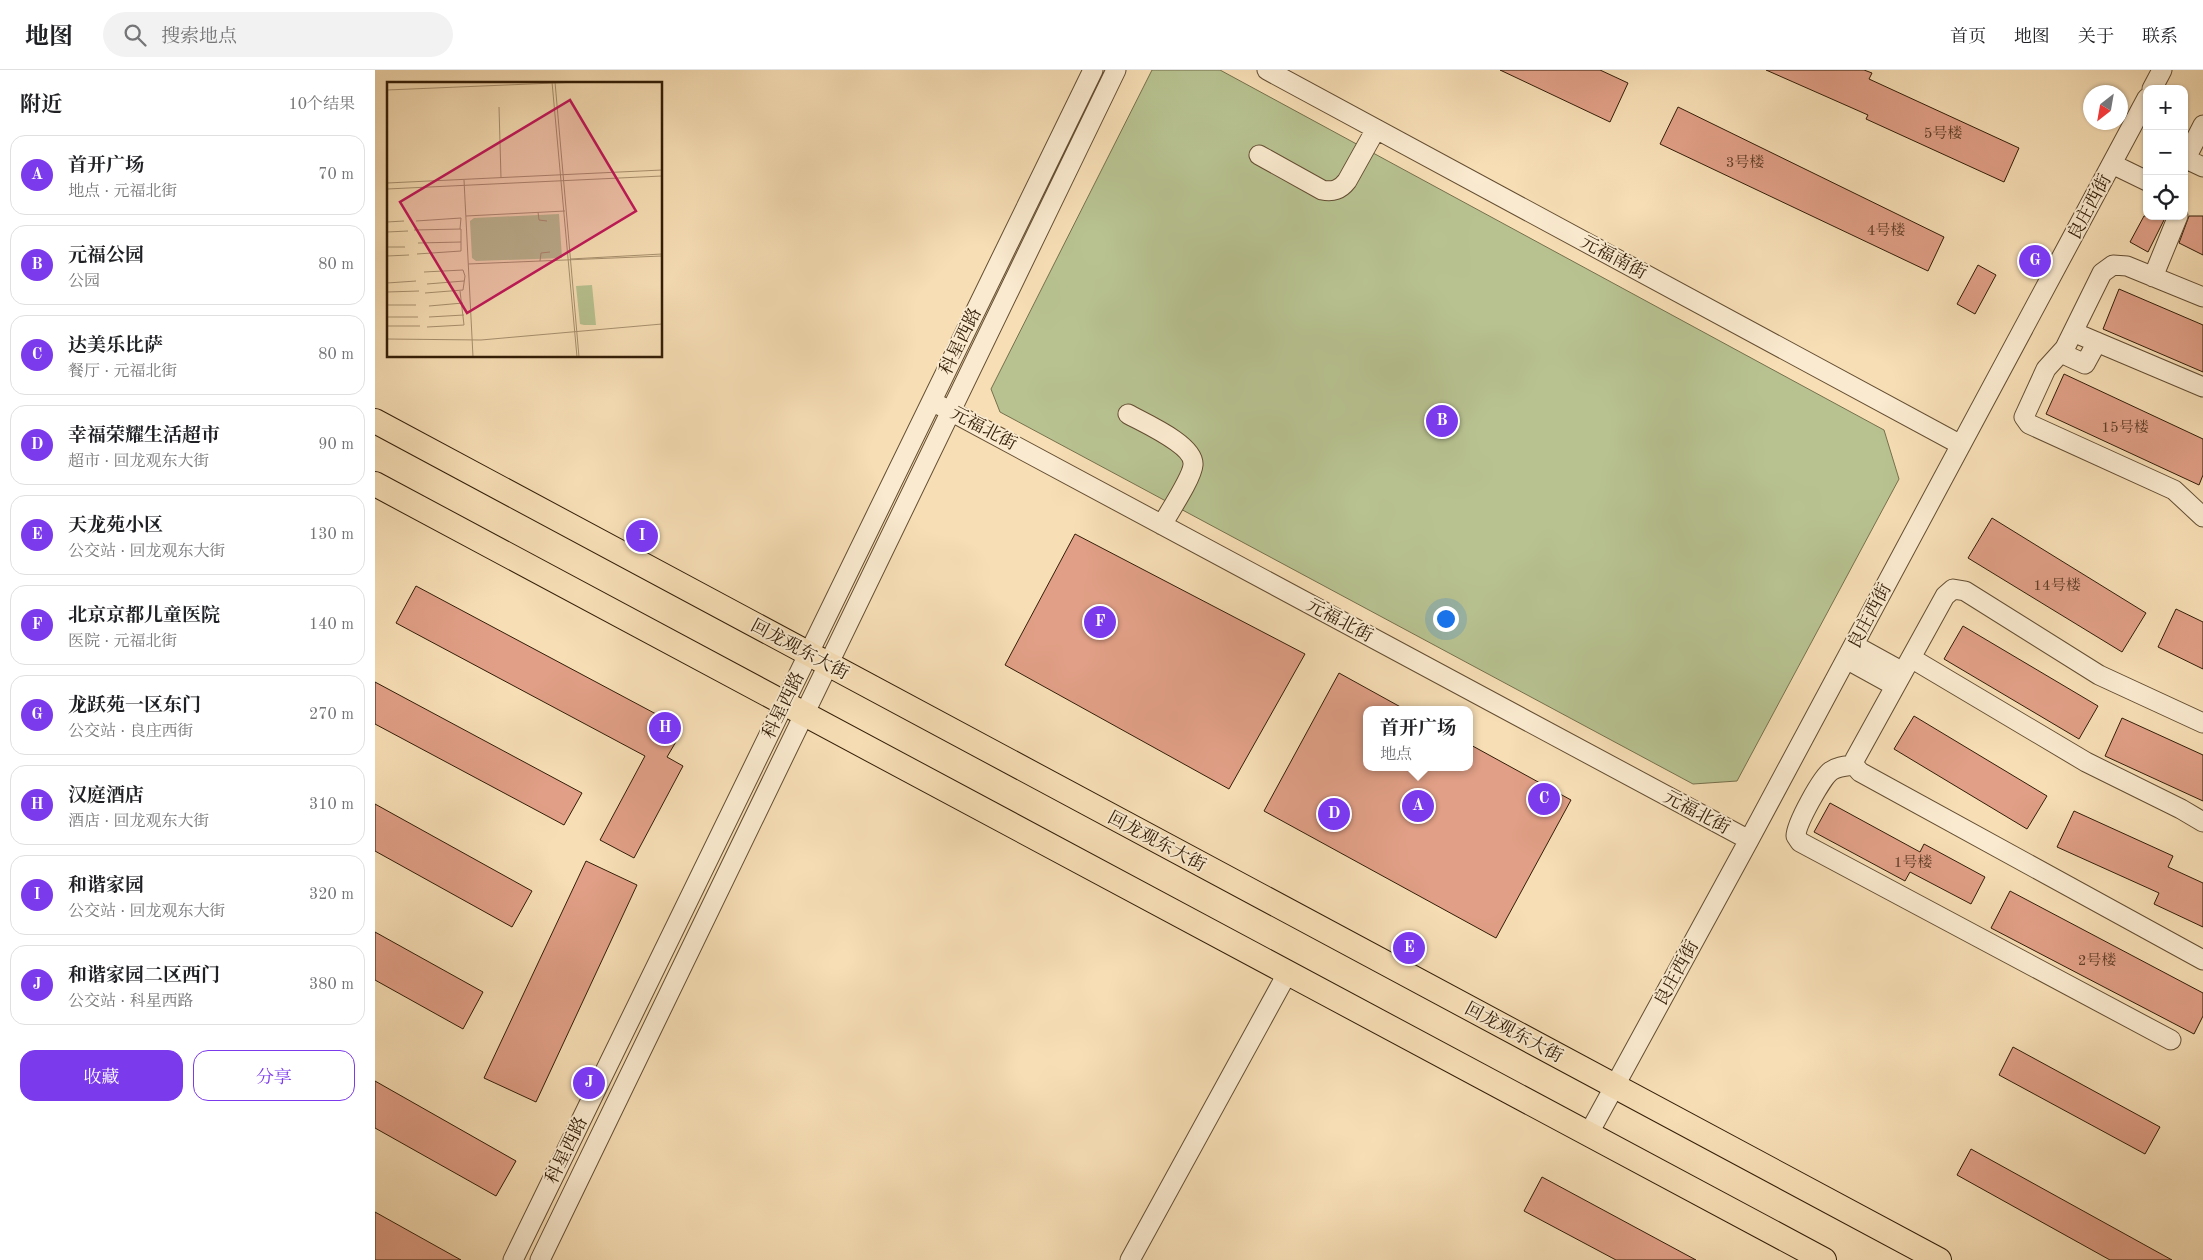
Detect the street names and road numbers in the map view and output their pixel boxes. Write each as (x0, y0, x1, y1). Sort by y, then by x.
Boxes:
street label: 良庄西街 (2063, 171, 2115, 243)
street label: 元福南街 (1578, 231, 1650, 283)
street label: 科星西路 (935, 304, 985, 378)
street label: 元福北街 (948, 402, 1020, 454)
street label: 良庄西街 (1843, 580, 1895, 652)
street label: 元福北街 (1304, 594, 1376, 646)
street label: 回龙观东大街 (748, 615, 852, 683)
street label: 科星西路 (758, 668, 808, 742)
street label: 元福北街 (1661, 786, 1733, 838)
street label: 回龙观东大街 (1105, 807, 1209, 875)
street label: 良庄西街 (1650, 937, 1702, 1009)
street label: 回龙观东大街 (1462, 998, 1566, 1066)
street label: 科星西路 (541, 1113, 591, 1187)

